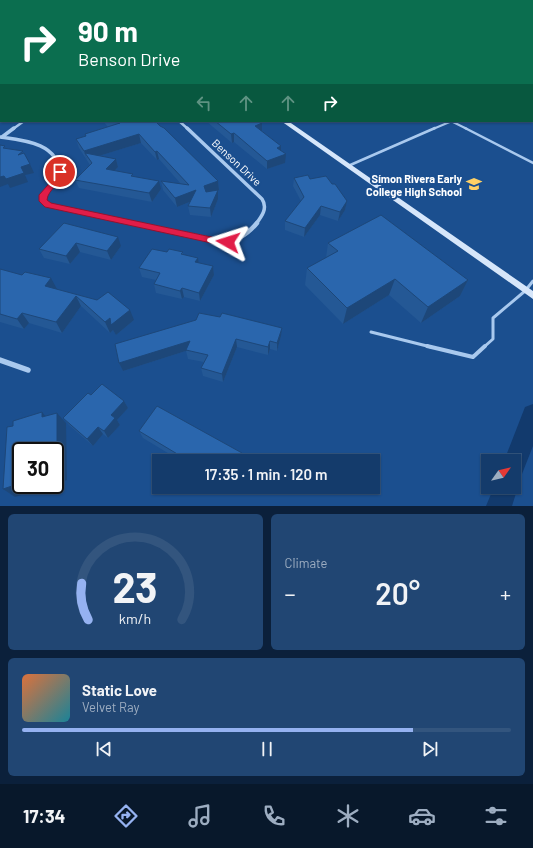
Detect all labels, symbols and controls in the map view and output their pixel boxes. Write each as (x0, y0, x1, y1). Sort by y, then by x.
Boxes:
text: 90 m (78, 14, 138, 48)
icon: right (12, 16, 64, 68)
text: Benson Drive (78, 48, 180, 70)
icon: left (193, 92, 215, 114)
icon: ahead (235, 92, 257, 114)
icon: ahead (277, 92, 299, 114)
icon: right (319, 92, 341, 114)
street label: Benson Drive (210, 136, 264, 188)
pin (43, 155, 77, 189)
icon: arrive (49, 161, 71, 183)
place label: Símon Rivera Early College High School (366, 172, 462, 198)
school or university icon: Símon Rivera Early College High School (465, 175, 483, 193)
position arrow (207, 221, 249, 263)
speed limit sign: 30 (12, 442, 64, 494)
north arrow (481, 454, 521, 494)
map controls (481, 454, 521, 494)
text: 17:35 · 1 min · 120 m (205, 465, 327, 483)
text: Climate (285, 555, 328, 571)
text: 23 (113, 561, 158, 611)
text: 20° (375, 575, 420, 611)
text: − (285, 580, 296, 606)
text: + (500, 580, 511, 606)
text: km/h (119, 610, 151, 627)
text: Static Love (82, 681, 157, 699)
text: Velvet Ray (82, 699, 140, 715)
icon: previous (93, 738, 115, 760)
icon: pause (256, 738, 278, 760)
icon: next (419, 738, 441, 760)
icon: directions (112, 802, 140, 830)
icon: music (186, 802, 214, 830)
icon: phone (260, 802, 288, 830)
icon: climate (334, 802, 362, 830)
icon: car (408, 802, 436, 830)
icon: filters (482, 802, 510, 830)
text: 17:34 (23, 805, 66, 827)

